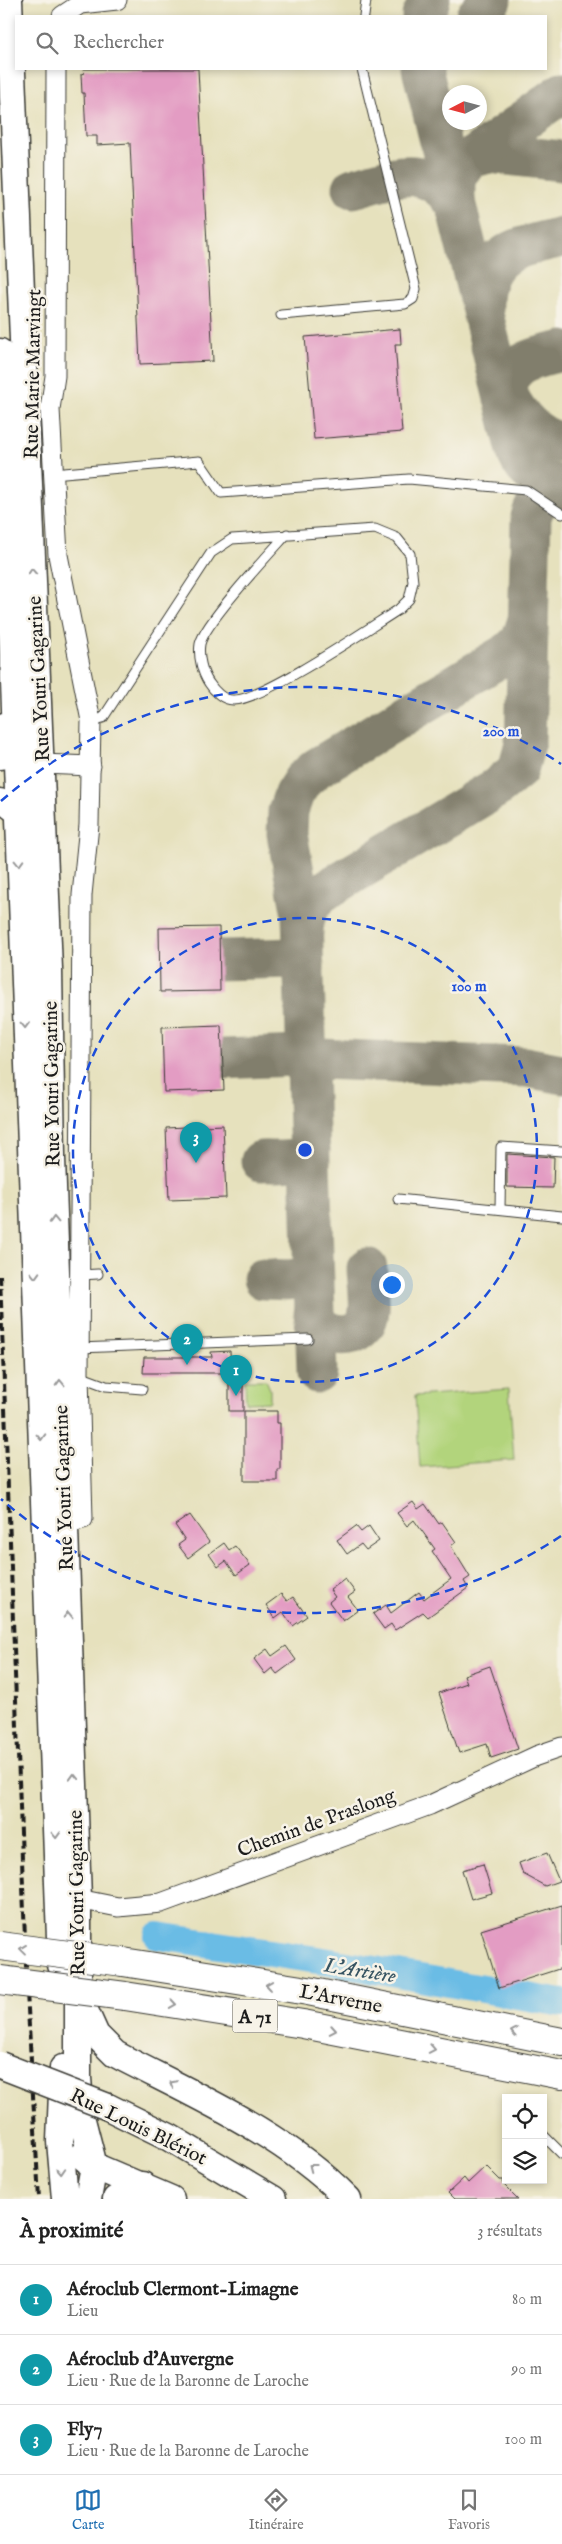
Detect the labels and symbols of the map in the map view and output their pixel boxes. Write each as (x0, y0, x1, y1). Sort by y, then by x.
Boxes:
north arrow (442, 85, 487, 130)
street label: Rue Marie Marvingt (20, 289, 47, 459)
one-way arrow (27, 568, 38, 576)
street label: Rue Youri Gagarine (23, 595, 56, 763)
text: 200 m (483, 722, 520, 741)
one-way arrow (14, 859, 25, 867)
text: 100 m (451, 977, 487, 996)
street label: Rue Youri Gagarine (39, 1001, 66, 1167)
one-way arrow (20, 1021, 31, 1029)
pin: 3 (180, 1122, 212, 1163)
centre of rings (296, 1141, 314, 1159)
one-way arrow (49, 1216, 59, 1224)
one-way arrow (29, 1271, 40, 1279)
your location (379, 1272, 405, 1298)
pin: 2 (171, 1324, 203, 1365)
pin: 1 (220, 1355, 252, 1396)
one-way arrow (54, 1378, 65, 1386)
street label: Rue Youri Gagarine (49, 1405, 80, 1571)
one-way arrow (36, 1434, 46, 1442)
one-way arrow (62, 1611, 73, 1619)
one-way arrow (68, 1773, 79, 1781)
street label: Chemin de Praslong (234, 1783, 400, 1864)
street label: Rue Youri Gagarine (64, 1810, 91, 1976)
one-way arrow (51, 1832, 61, 1840)
one-way arrow (18, 1944, 26, 1955)
water label: L'Artière (321, 1952, 398, 1990)
street label: L'Arverne (297, 1979, 384, 2020)
one-way arrow (264, 1981, 273, 1991)
one-way arrow (169, 1998, 177, 2008)
road number: A 71 (232, 2000, 278, 2032)
one-way arrow (329, 2024, 338, 2034)
one-way arrow (510, 2027, 519, 2038)
one-way arrow (428, 2043, 437, 2053)
one-way arrow (169, 2080, 178, 2090)
street label: Rue Louis Blériot (66, 2083, 211, 2171)
one-way arrow (309, 2164, 318, 2172)
one-way arrow (56, 2167, 67, 2175)

